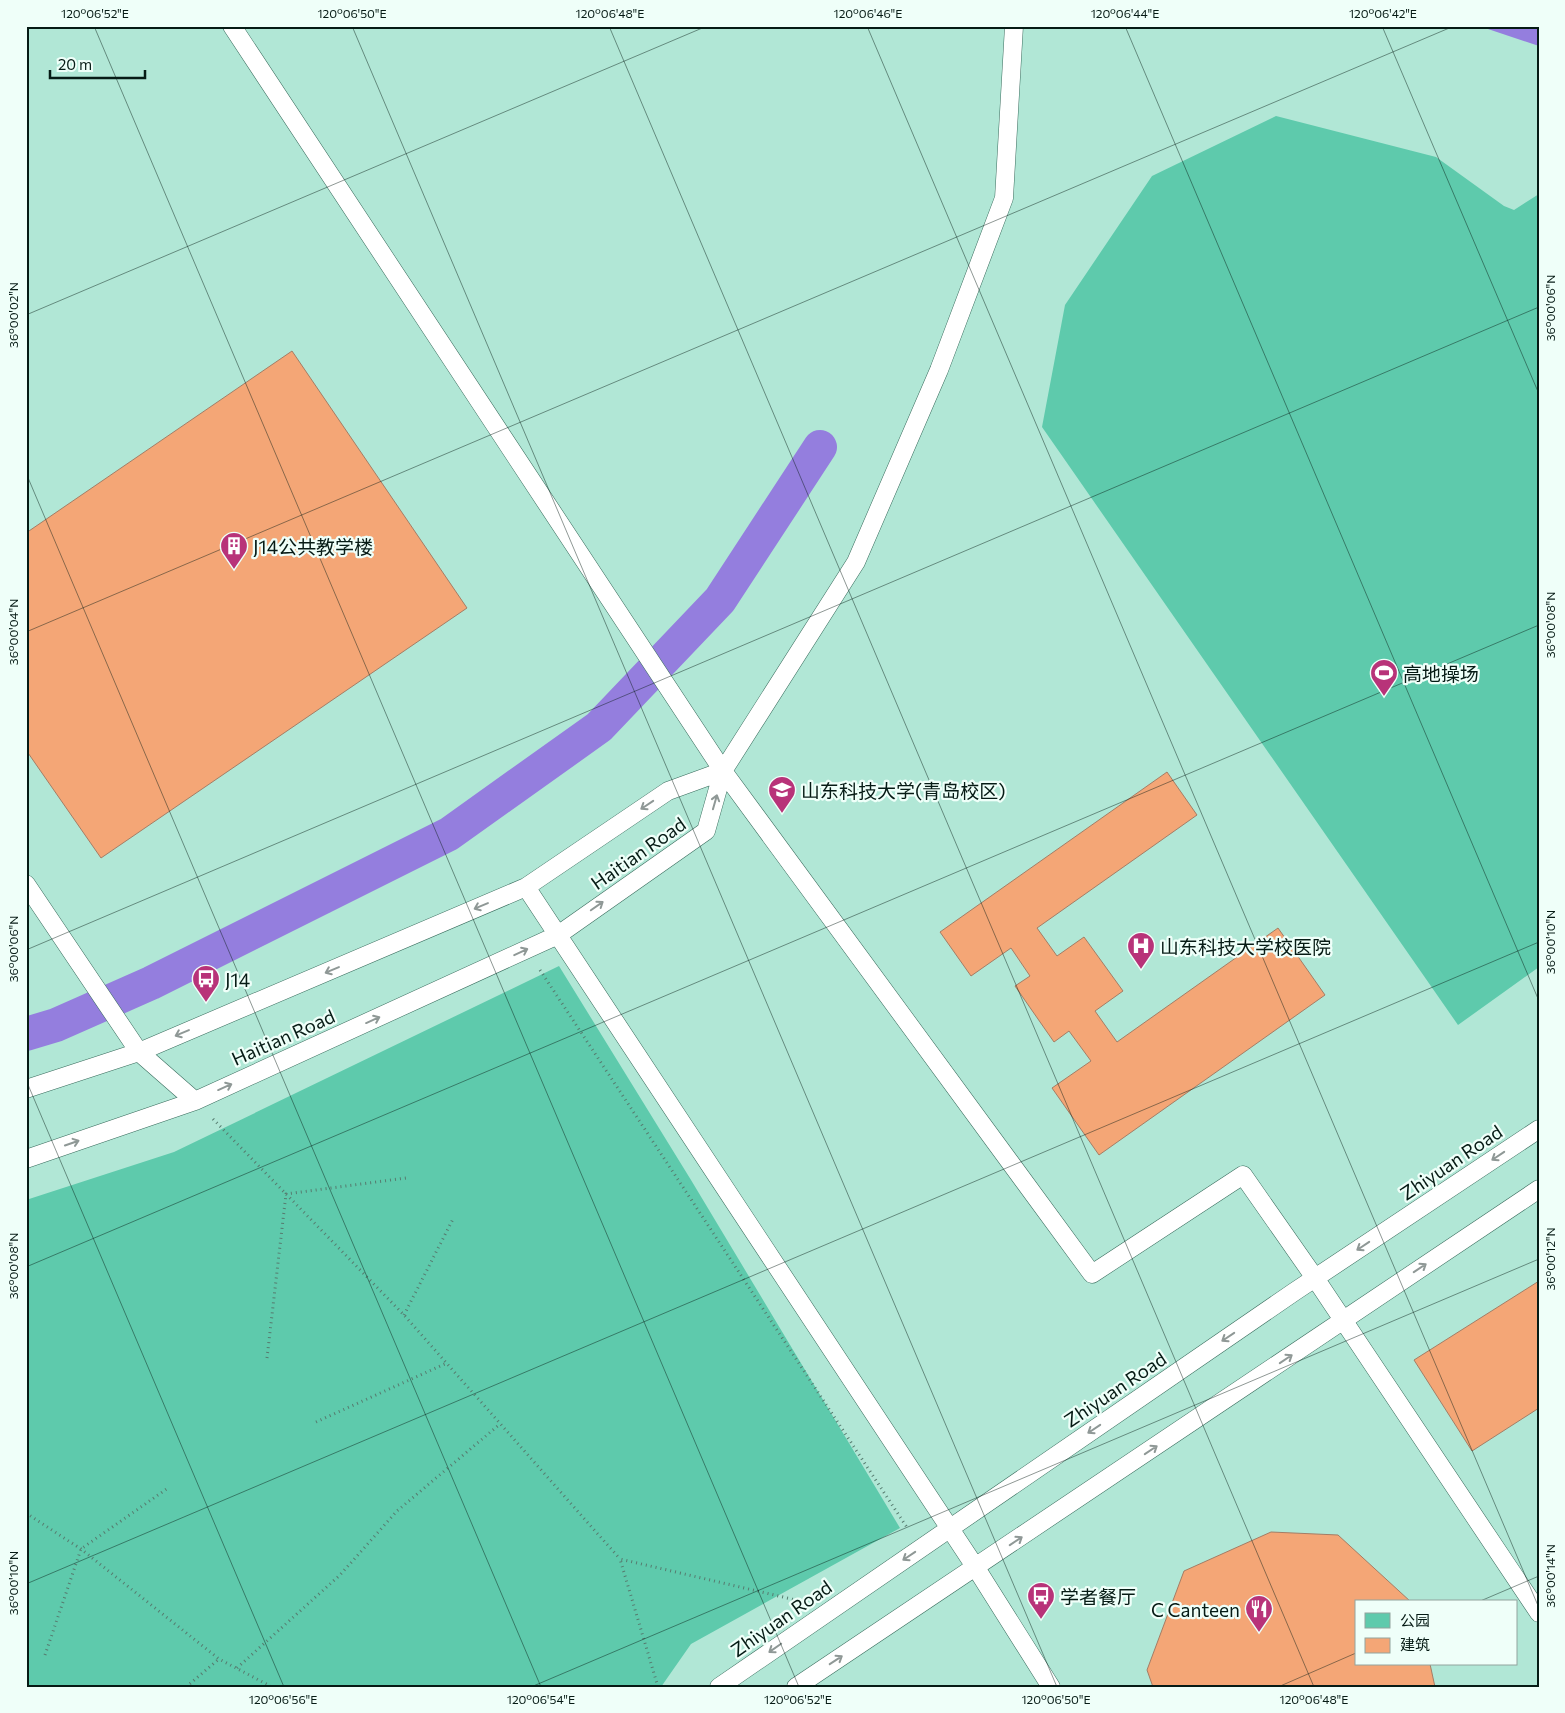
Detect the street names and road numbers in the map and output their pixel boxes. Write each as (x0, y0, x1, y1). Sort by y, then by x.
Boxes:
street label: Haitian Road (586, 812, 690, 894)
street label: Haitian Road (228, 1004, 338, 1070)
street label: Zhiyuan Road (1396, 1120, 1506, 1204)
street label: Zhiyuan Road (1060, 1347, 1170, 1431)
street label: Zhiyuan Road (726, 1575, 836, 1661)

